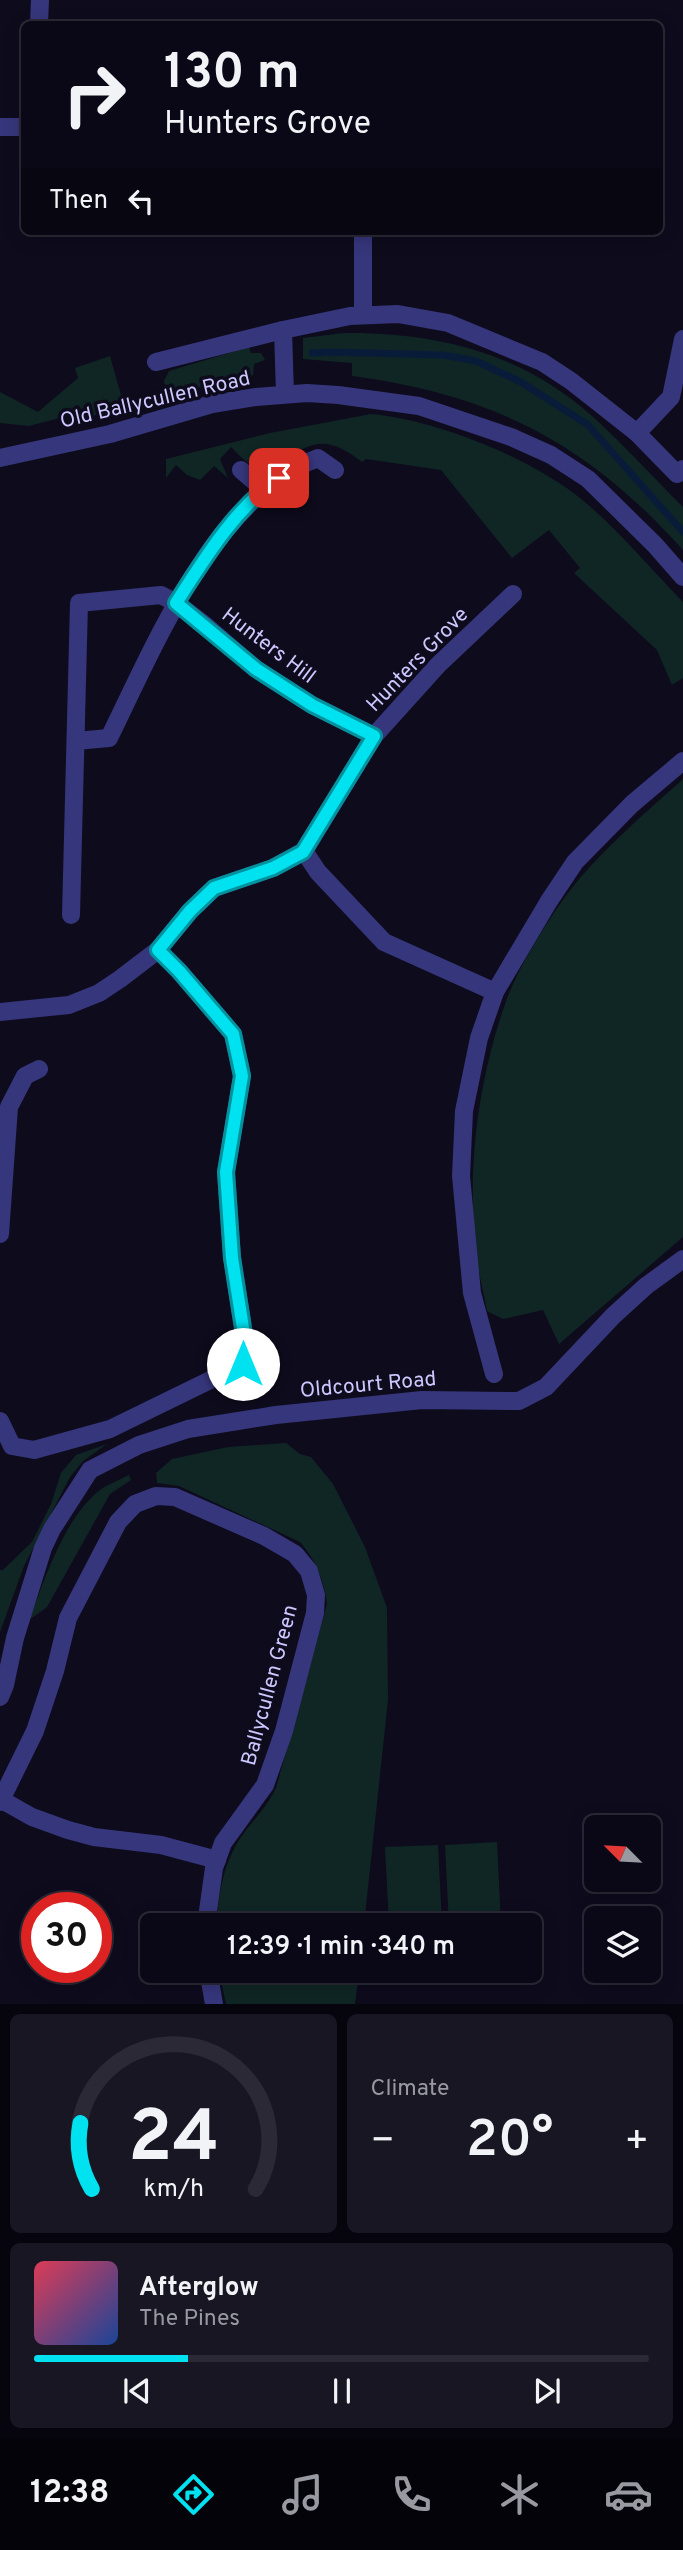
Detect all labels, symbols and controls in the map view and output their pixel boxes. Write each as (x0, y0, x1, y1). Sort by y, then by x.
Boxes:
text: 130 m (164, 44, 300, 106)
icon: right (49, 49, 140, 140)
text: Hunters Grove (164, 105, 371, 145)
icon: left (122, 182, 160, 220)
text: Then (49, 185, 108, 218)
street label: Old Ballycullen Road (57, 365, 253, 436)
pin (249, 448, 309, 508)
icon: arrive (260, 459, 298, 497)
street label: Hunters Hill (216, 602, 321, 690)
street label: Hunters Grove (361, 602, 475, 718)
position arrow (206, 1327, 280, 1401)
street label: Oldcourt Road (299, 1366, 438, 1405)
street label: Ballycullen Green (236, 1602, 305, 1769)
north arrow (584, 1815, 662, 1892)
map controls (584, 1815, 661, 1983)
speed limit sign: 30 (21, 1892, 112, 1983)
button: layers (584, 1906, 661, 1983)
text: 12:39 · 1 min · 340 m (227, 1931, 455, 1964)
text: Climate (371, 2075, 449, 2104)
text: 24 (128, 2096, 219, 2188)
text: 20° (466, 2109, 553, 2175)
text: − (371, 2118, 395, 2167)
text: + (624, 2118, 649, 2167)
text: km/h (143, 2174, 204, 2206)
text: Afterglow (139, 2272, 259, 2305)
text: The Pines (139, 2305, 240, 2334)
icon: previous (118, 2372, 156, 2410)
icon: pause (323, 2372, 361, 2410)
icon: next (528, 2372, 566, 2410)
icon: directions (169, 2470, 218, 2519)
icon: music (278, 2470, 327, 2519)
icon: phone (387, 2470, 436, 2519)
icon: climate (495, 2470, 544, 2519)
icon: car (604, 2470, 653, 2519)
text: 12:38 (30, 2474, 109, 2514)

